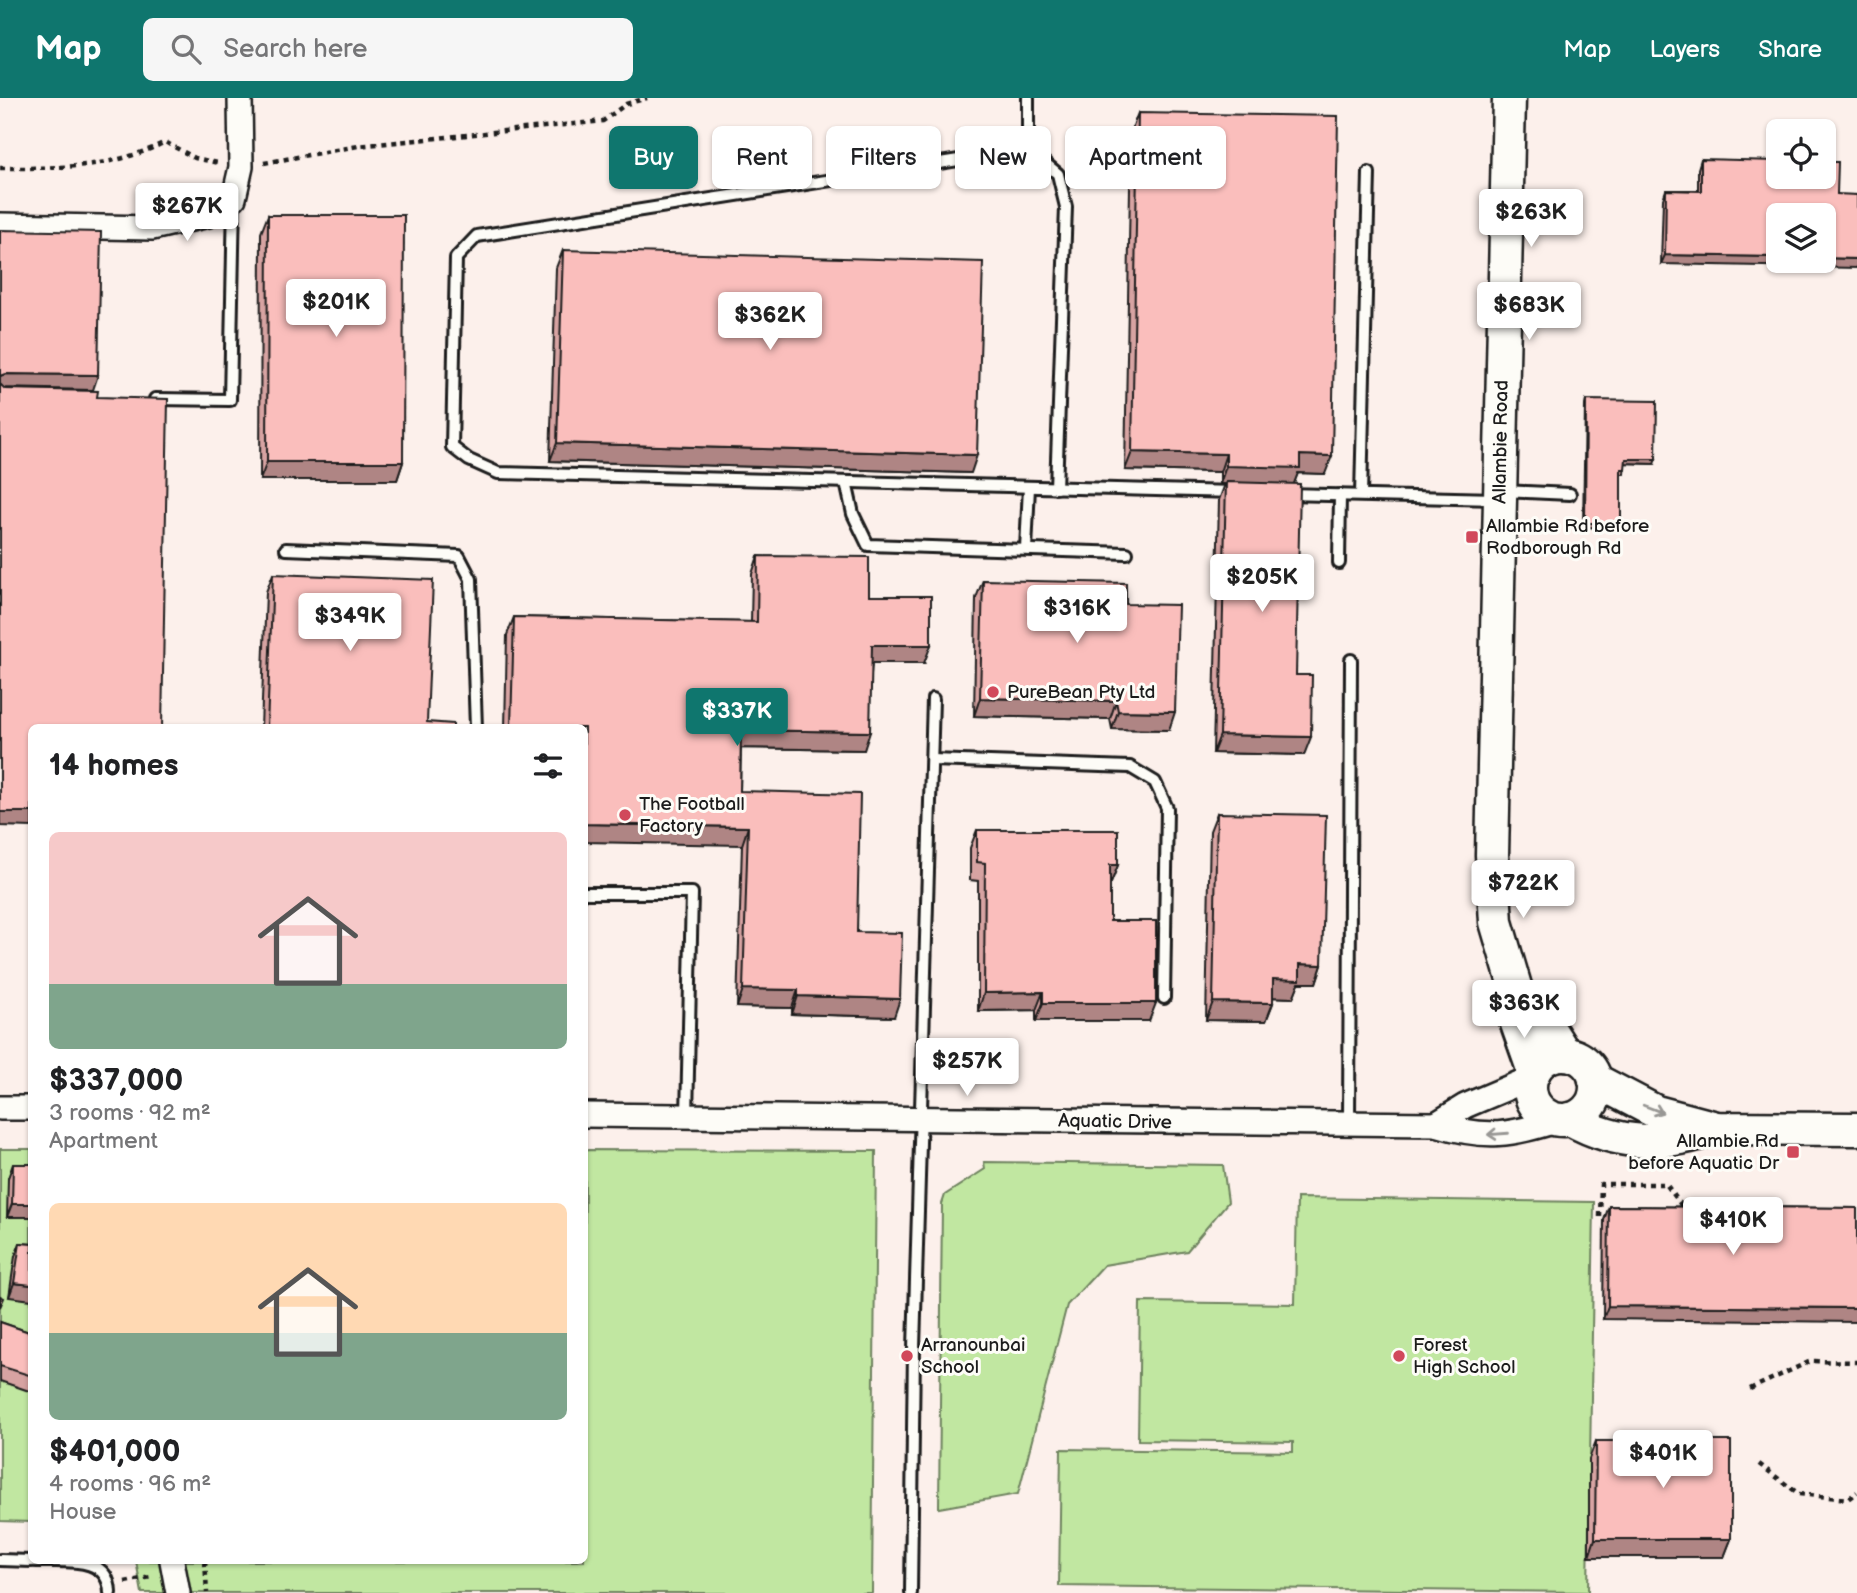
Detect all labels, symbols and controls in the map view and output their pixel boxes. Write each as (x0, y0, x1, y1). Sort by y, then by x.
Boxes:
search box (143, 18, 633, 81)
text: Map (35, 29, 101, 69)
icon: search (167, 30, 205, 68)
text: Search here (223, 34, 367, 65)
text: Map (1563, 35, 1611, 64)
text: Layers (1649, 35, 1720, 64)
text: Share (1758, 35, 1822, 64)
map controls (1766, 119, 1836, 273)
button: locate (1766, 119, 1836, 189)
chip: Buy (609, 126, 698, 189)
chip: Rent (712, 126, 812, 189)
chip: Filters (826, 126, 941, 189)
chip: New (955, 126, 1051, 189)
chip: Apartment (1065, 126, 1226, 189)
pin: $267K (138, 184, 236, 243)
pin: $263K (1482, 190, 1580, 249)
text: $267K (151, 192, 223, 220)
text: $263K (1495, 198, 1567, 226)
button: layers (1766, 203, 1836, 273)
pin: $201K (287, 280, 385, 339)
pin: $683K (1480, 282, 1578, 342)
text: $201K (302, 288, 370, 316)
text: $683K (1493, 291, 1565, 319)
pin: $362K (721, 292, 819, 352)
text: $362K (734, 301, 806, 329)
street label: Allambie Road (1488, 380, 1514, 504)
place label: Allambie Rd before Rodborough Rd (1486, 515, 1649, 560)
marker: Allambie Rd before Rodborough Rd (1464, 529, 1480, 545)
pin: $205K (1213, 554, 1311, 614)
text: $205K (1226, 563, 1298, 591)
pin: $316K (1028, 586, 1126, 645)
pin: $349K (301, 594, 399, 653)
text: $316K (1043, 594, 1111, 622)
text: $349K (314, 602, 386, 630)
place label: PureBean Pty Ltd (1007, 681, 1156, 704)
marker: PureBean Pty Ltd (985, 684, 1001, 700)
pin: $337K (688, 688, 786, 748)
text: $337K (702, 697, 772, 725)
icon: filters (529, 747, 567, 785)
text: 14 homes (49, 748, 178, 784)
place label: The Football Factory (639, 793, 745, 838)
marker: The Football Factory (617, 807, 633, 823)
pin: $722K (1474, 860, 1572, 920)
text: $722K (1487, 869, 1559, 897)
icon: home (245, 878, 371, 1004)
pin: $363K (1475, 981, 1573, 1040)
text: $363K (1488, 989, 1560, 1017)
pin: $257K (918, 1038, 1016, 1098)
text: $257K (932, 1047, 1002, 1075)
text: $337,000 (49, 1063, 183, 1099)
text: 3 rooms · 92 m² (49, 1099, 211, 1127)
one-way arrow (1642, 1104, 1663, 1117)
street label: Aquatic Drive (1058, 1110, 1172, 1134)
text: Apartment (49, 1127, 158, 1155)
one-way arrow (1487, 1127, 1510, 1140)
place label: Allambie Rd before Aquatic Dr (1628, 1130, 1780, 1175)
marker: Allambie Rd before Aquatic Dr (1785, 1144, 1801, 1160)
pin: $410K (1684, 1198, 1782, 1257)
text: $410K (1699, 1206, 1767, 1234)
icon: home (245, 1249, 371, 1375)
place label: Arranounbai School (921, 1334, 1025, 1379)
place label: Forest High School (1413, 1334, 1516, 1379)
marker: Arranounbai School (899, 1348, 915, 1364)
marker: Forest High School (1391, 1348, 1407, 1364)
pin: $401K (1614, 1430, 1712, 1490)
text: $401,000 (49, 1434, 181, 1470)
text: $401K (1629, 1439, 1697, 1467)
text: 4 rooms · 96 m² (49, 1470, 211, 1498)
text: House (49, 1498, 116, 1526)

